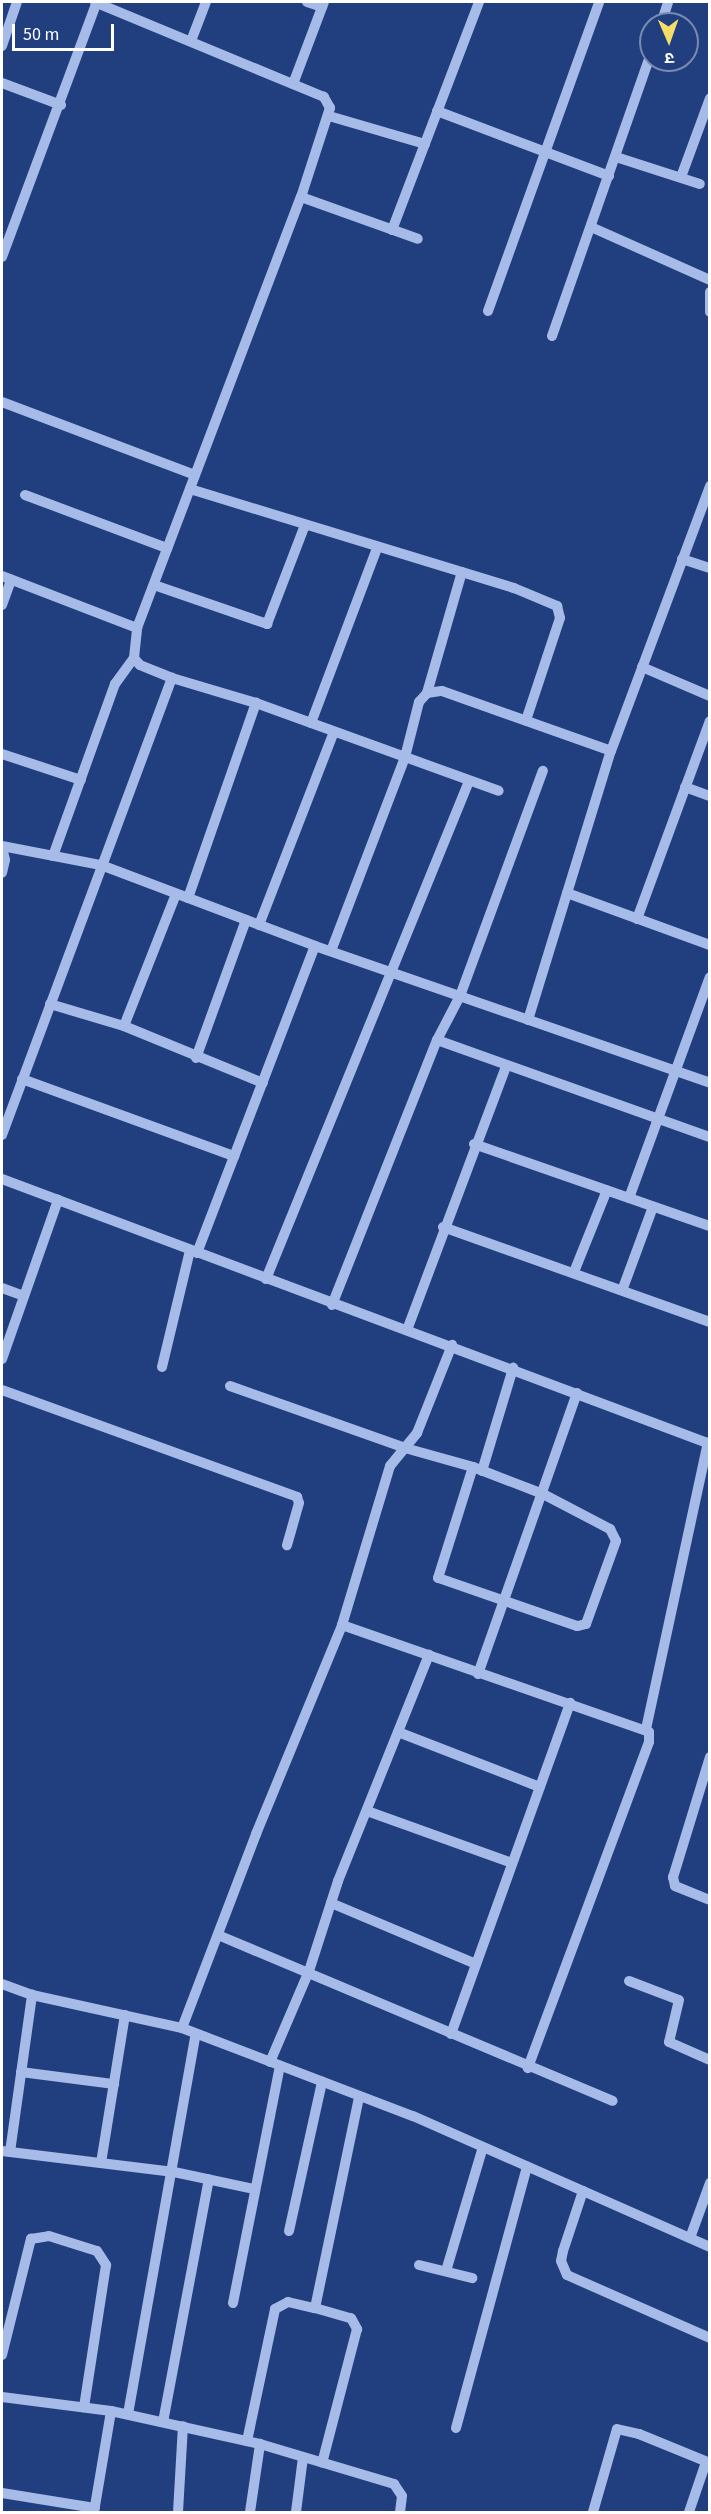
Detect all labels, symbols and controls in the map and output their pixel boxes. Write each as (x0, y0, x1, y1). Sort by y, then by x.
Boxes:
scale bar (15, 12, 117, 50)
north arrow (639, 12, 699, 72)
text: 50 m (23, 22, 59, 47)
text: उ (664, 47, 675, 69)

